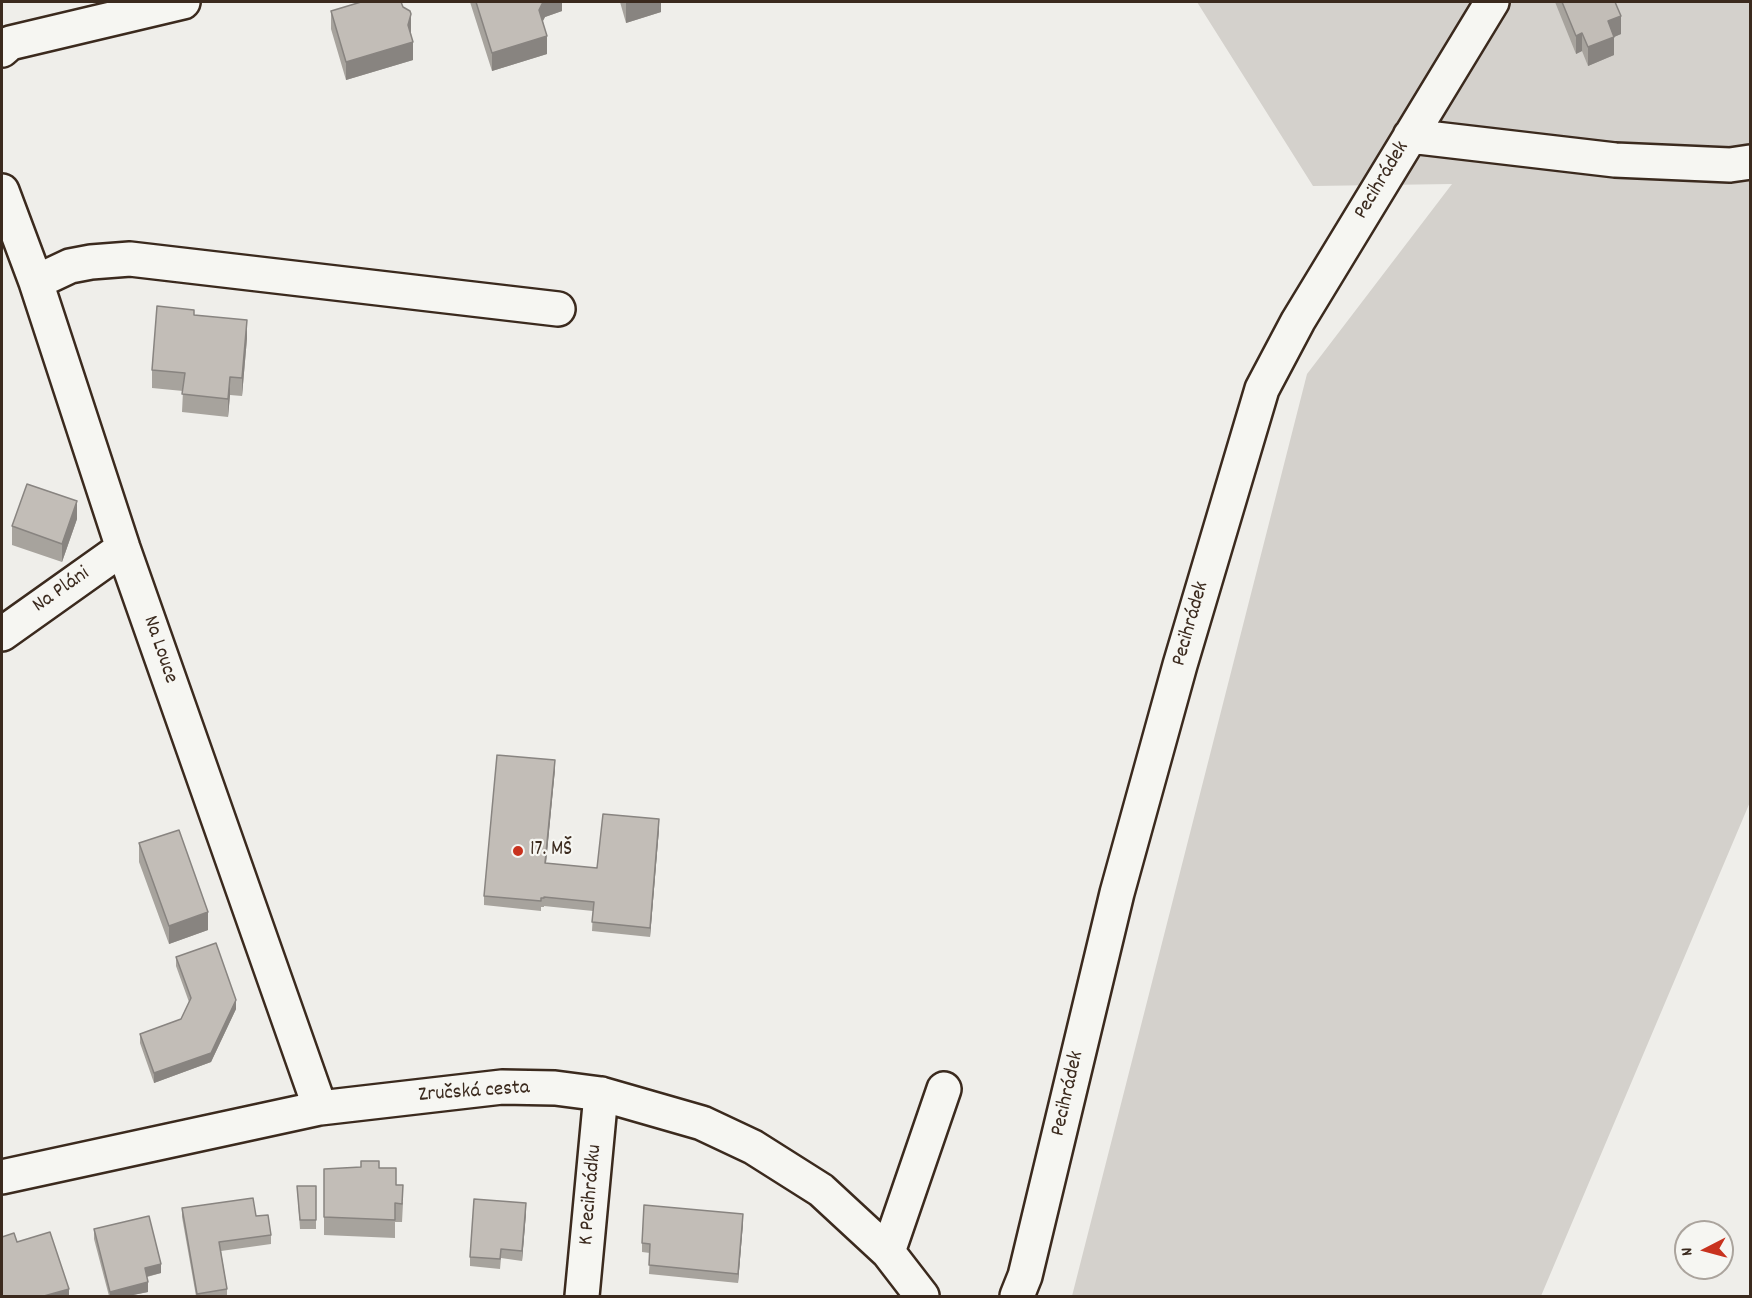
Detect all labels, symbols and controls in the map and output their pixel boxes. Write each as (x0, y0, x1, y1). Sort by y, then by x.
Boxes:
street label: Pecihrádek (1350, 137, 1416, 225)
street label: Na Pláni (29, 562, 95, 620)
street label: Pecihrádek (1168, 579, 1216, 669)
street label: Na Louce (136, 613, 182, 687)
place label: 17. MŠ (530, 838, 572, 864)
marker: 17. MŠ (511, 844, 525, 858)
street label: Pecihrádek (1047, 1049, 1091, 1139)
street label: Zručská cesta (418, 1077, 530, 1109)
street label: K Pecihrádku (575, 1144, 609, 1246)
north arrow (1674, 1220, 1734, 1280)
text: N (1676, 1247, 1699, 1257)

